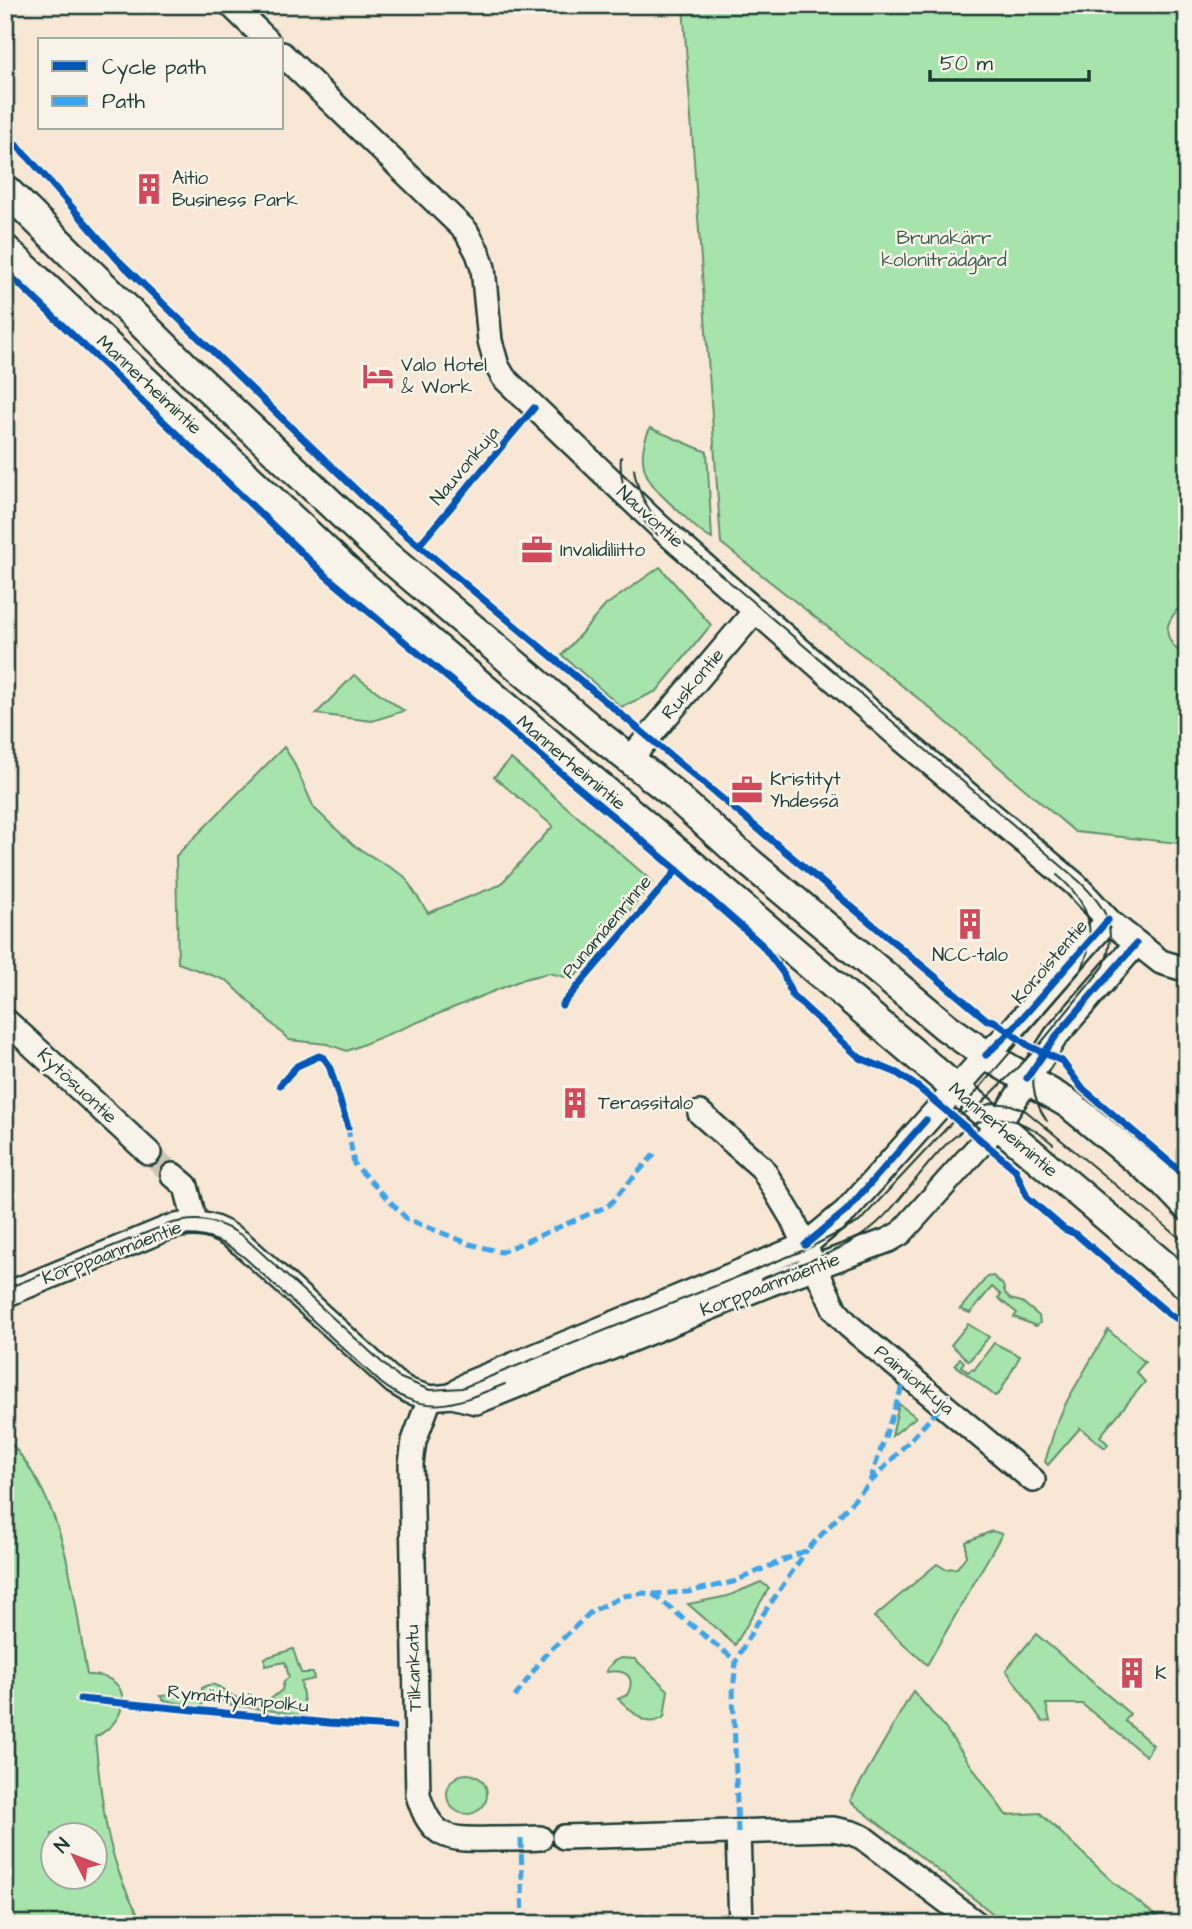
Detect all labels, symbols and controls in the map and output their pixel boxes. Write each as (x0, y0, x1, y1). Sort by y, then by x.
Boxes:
legend (38, 38, 284, 130)
scale bar (930, 38, 1089, 82)
text: 50 m (940, 49, 994, 78)
text: Cycle path (102, 53, 207, 84)
text: Path (102, 87, 146, 116)
place label: Aitio Business Park (172, 165, 298, 214)
building icon: Aitio Business Park (132, 172, 166, 206)
park label: Brunakärr koloniträdgård (881, 225, 1007, 275)
street label: Mannerheimintie (90, 329, 208, 441)
place label: Valo Hotel & Work (401, 352, 487, 401)
hotel icon: Valo Hotel & Work (361, 359, 395, 393)
street label: Nauvonkuja (424, 420, 506, 511)
street label: Nauvontie (610, 479, 690, 555)
office icon: Invalidiliitto (520, 533, 554, 567)
place label: Invalidiliitto (560, 537, 645, 564)
street label: Ruskontie (655, 643, 731, 725)
street label: Mannerheimintie (510, 709, 632, 817)
place label: Kristityt Yhdessä (770, 766, 841, 815)
office icon: Kristityt Yhdessä (730, 773, 764, 807)
street label: Punamäenrinne (556, 869, 658, 985)
building icon: NCC-talo (953, 907, 987, 941)
street label: Koroistentie (1006, 914, 1094, 1010)
place label: NCC-talo (932, 942, 1008, 969)
street label: Kytösuontie (30, 1042, 123, 1131)
street label: Mannerheimintie (942, 1076, 1064, 1184)
building icon: Terassitalo (558, 1086, 592, 1120)
place label: Terassitalo (598, 1090, 694, 1117)
street label: Korppaanmäentie (38, 1214, 186, 1292)
street label: Korppaanmäentie (696, 1246, 844, 1324)
street label: Paimionkuja (868, 1339, 960, 1422)
street label: Tilkankatu (399, 1624, 429, 1712)
building icon: K (1115, 1656, 1149, 1690)
place label: K (1155, 1660, 1167, 1687)
street label: Rymättylänpolku (166, 1678, 310, 1721)
north arrow (38, 1820, 108, 1890)
text: N (48, 1832, 77, 1859)

